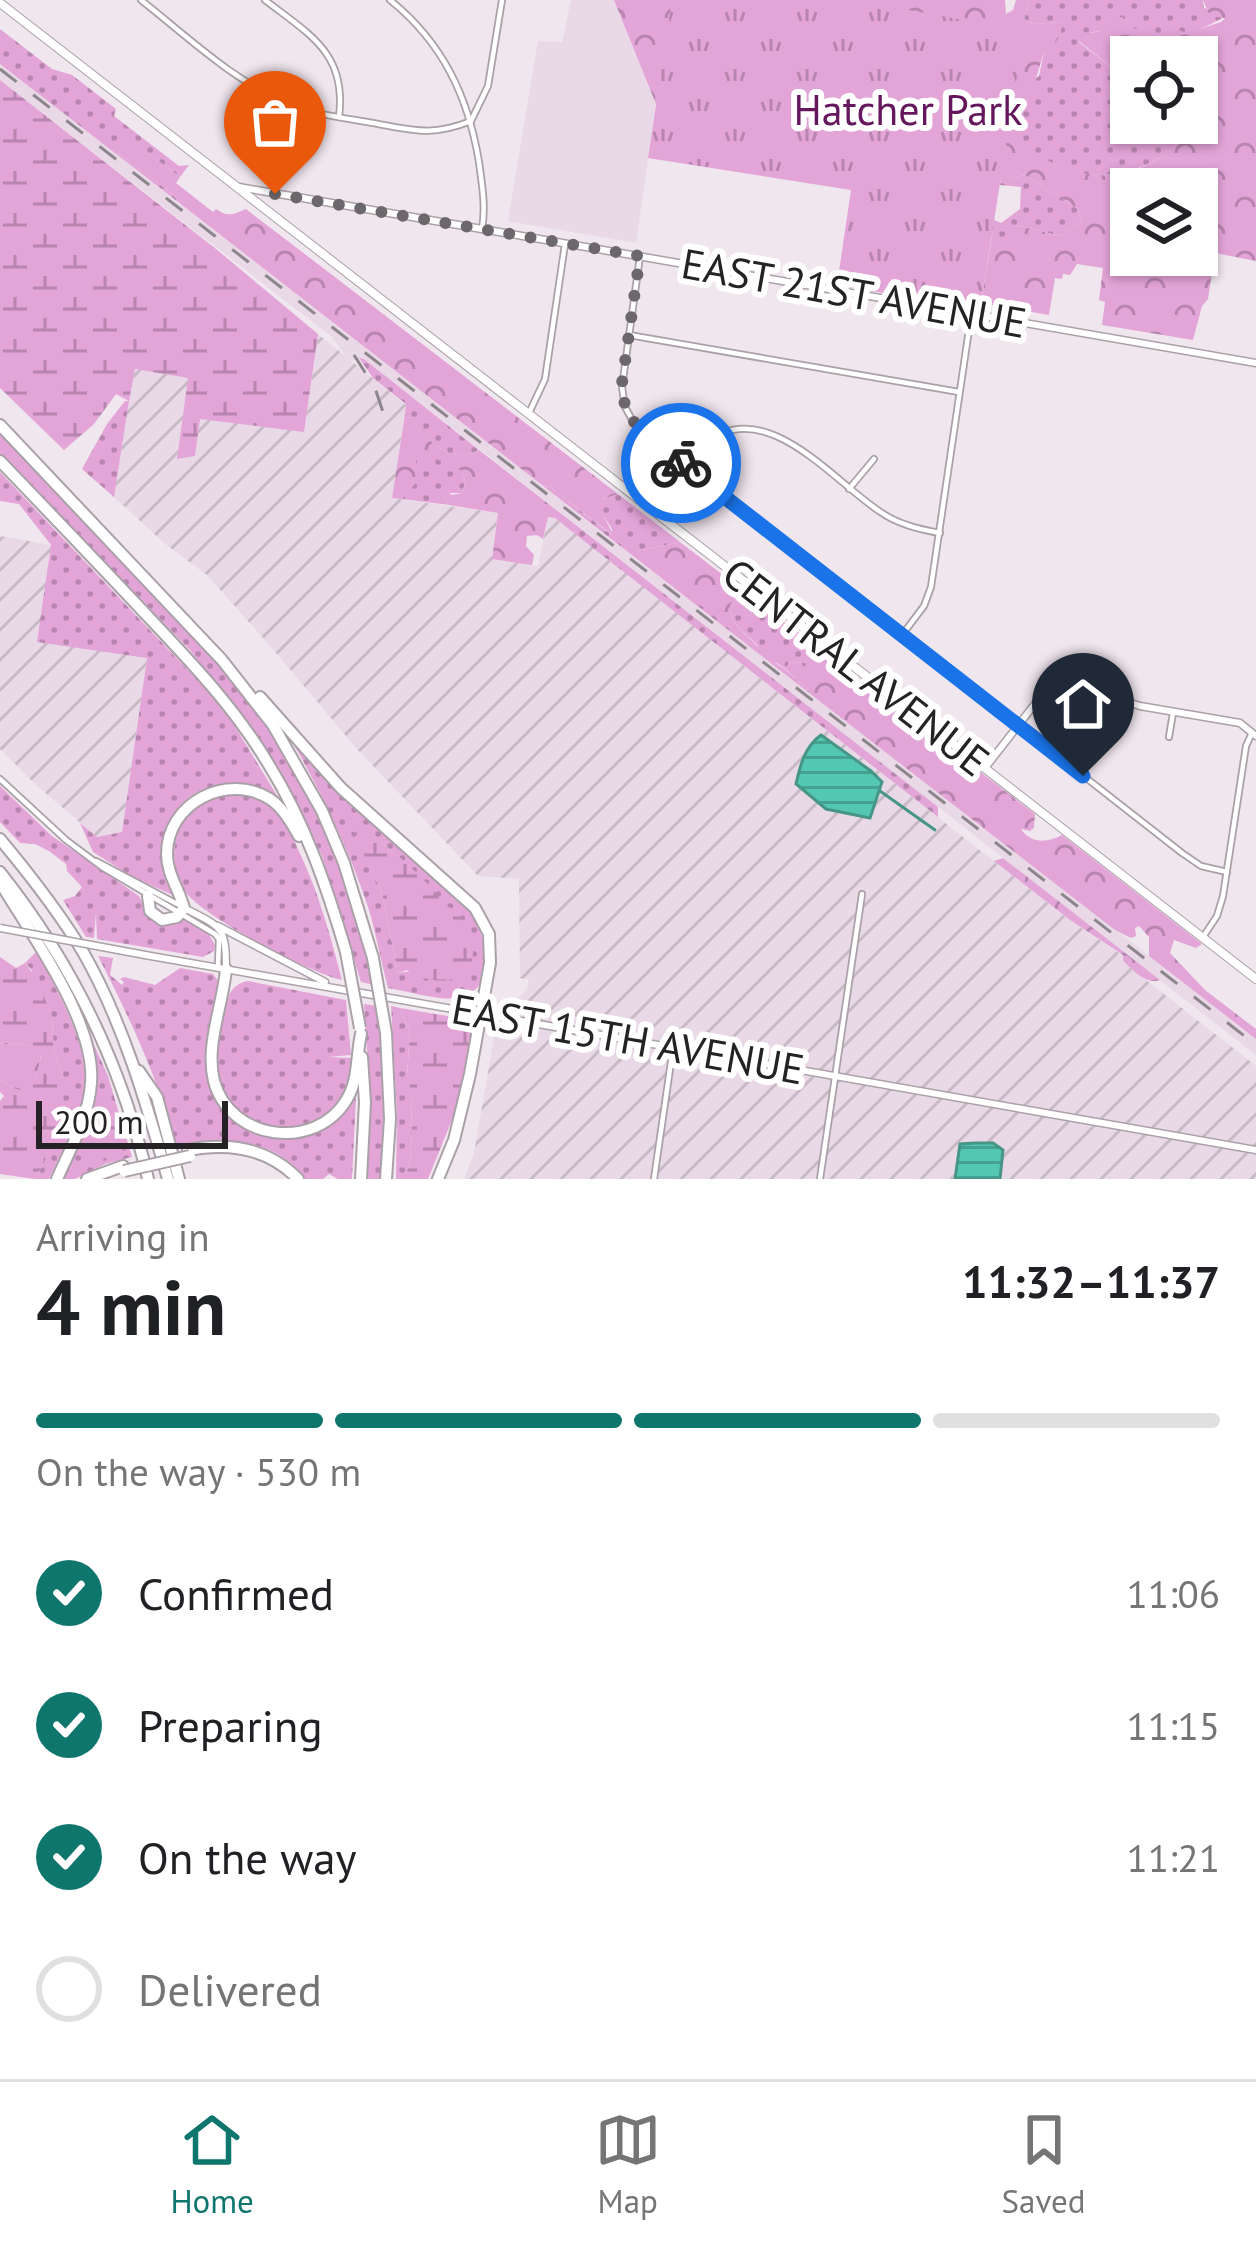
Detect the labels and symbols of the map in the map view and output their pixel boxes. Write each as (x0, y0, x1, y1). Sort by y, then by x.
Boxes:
pin (224, 71, 326, 194)
park label: Hatcher Park (794, 82, 1022, 137)
street label: EAST 21ST AVENUE (677, 235, 1031, 350)
courier (621, 403, 741, 523)
street label: CENTRAL AVENUE (712, 545, 1001, 788)
pin (1032, 653, 1134, 776)
street label: EAST 15TH AVENUE (448, 980, 808, 1097)
scale bar (36, 1095, 228, 1148)

